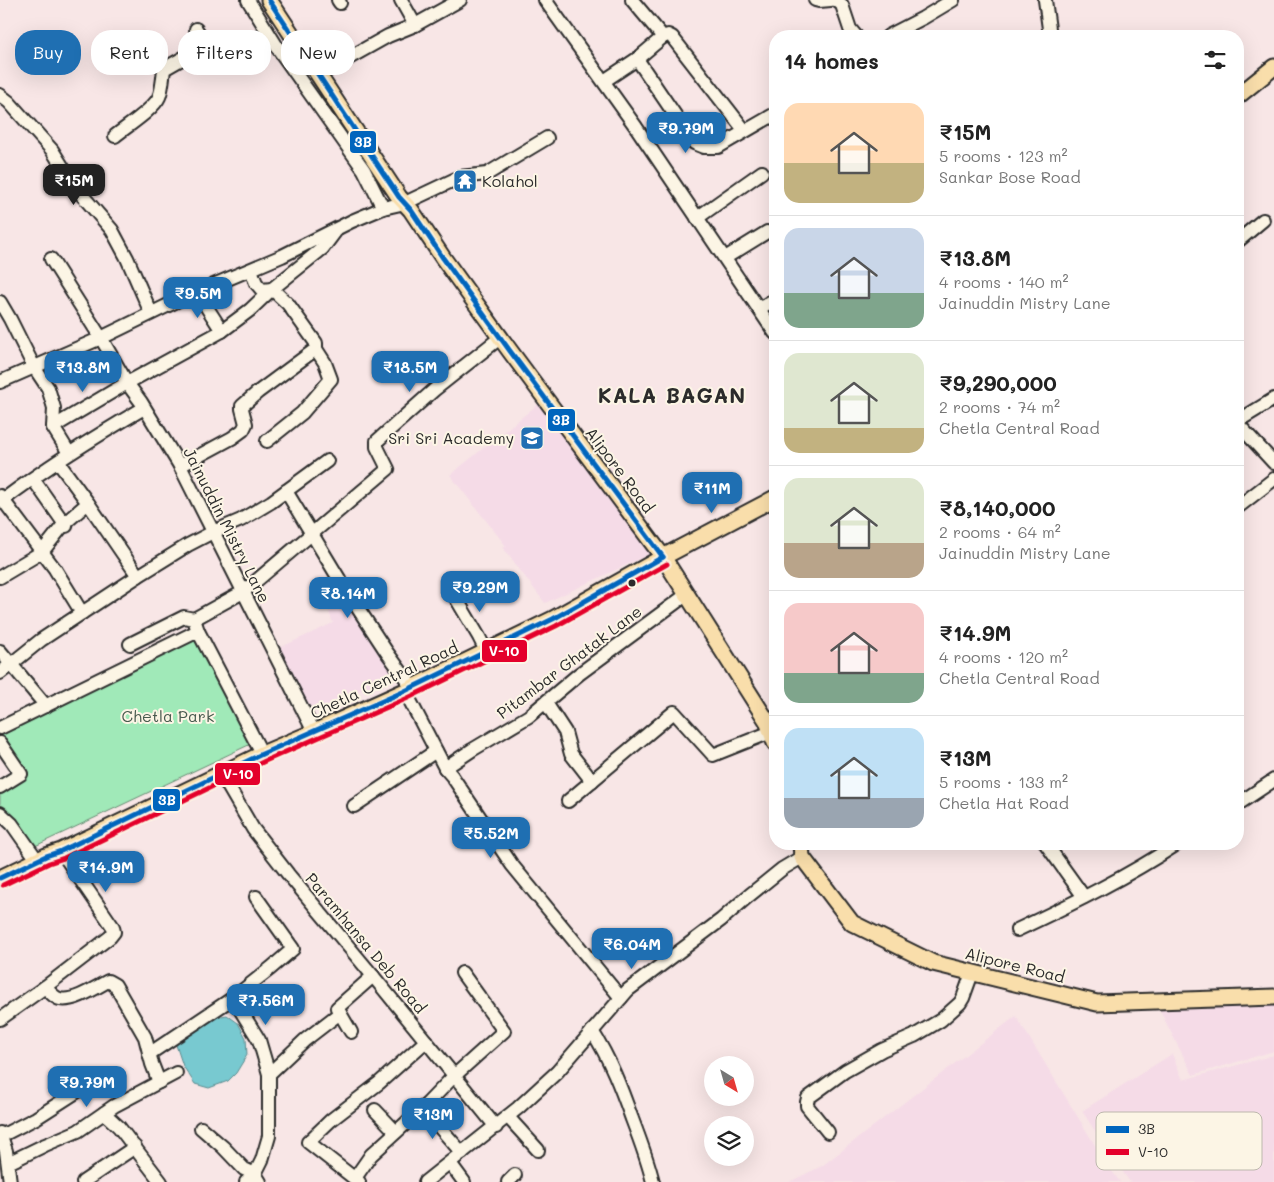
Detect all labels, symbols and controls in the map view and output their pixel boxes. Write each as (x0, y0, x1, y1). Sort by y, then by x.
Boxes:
chip: Buy (15, 30, 81, 75)
chip: Rent (91, 30, 168, 75)
chip: Filters (178, 30, 271, 75)
chip: New (281, 30, 355, 75)
icon: filters (1201, 46, 1229, 74)
text: 14 homes (784, 47, 879, 74)
pin: ₹9.79M (645, 112, 727, 154)
text: ₹9.79M (658, 117, 714, 138)
text: ₹15M (939, 118, 991, 145)
icon: home (824, 123, 884, 183)
line badge: 3B (349, 130, 377, 154)
text: 3B (354, 132, 372, 151)
text: 5 rooms · 123 m² (939, 145, 1068, 166)
pin: ₹15M (44, 164, 104, 206)
text: Sankar Bose Road (939, 166, 1081, 187)
temple icon: Kolahol (452, 168, 478, 194)
text: ₹15M (54, 169, 94, 190)
place label: Kolahol (482, 170, 538, 191)
text: ₹13.8M (939, 244, 1011, 271)
icon: home (824, 248, 884, 308)
text: 4 rooms · 140 m² (939, 271, 1069, 292)
pin: ₹9.5M (163, 276, 233, 319)
text: ₹9.5M (174, 282, 222, 303)
text: Jainuddin Mistry Lane (939, 292, 1111, 313)
pin: ₹13.8M (42, 350, 124, 393)
pin: ₹18.5M (369, 350, 451, 393)
text: ₹13.8M (55, 356, 111, 377)
text: ₹18.5M (383, 356, 437, 377)
text: ₹9,290,000 (939, 369, 1057, 396)
icon: home (824, 373, 884, 433)
district label: KALA BAGAN (598, 381, 746, 408)
text: 2 rooms · 74 m² (939, 396, 1060, 417)
line badge: 3B (547, 408, 576, 432)
text: 3B (552, 410, 570, 429)
text: Chetla Central Road (939, 417, 1100, 438)
street label: Alipore Road (581, 423, 660, 517)
school or university icon: Sri Sri Academy (519, 425, 545, 451)
place label: Sri Sri Academy (388, 427, 514, 448)
street label: Jainuddin Mistry Lane (179, 444, 276, 606)
pin: ₹11M (682, 472, 742, 514)
text: ₹11M (693, 477, 731, 498)
text: ₹8,140,000 (939, 494, 1055, 521)
icon: home (824, 498, 884, 558)
text: 2 rooms · 64 m² (939, 521, 1061, 542)
text: Jainuddin Mistry Lane (939, 542, 1111, 563)
pin: ₹9.29M (439, 570, 521, 613)
pin: ₹8.14M (307, 576, 389, 619)
text: ₹9.29M (452, 576, 508, 597)
unlabelled marker (627, 578, 637, 588)
text: ₹8.14M (320, 582, 376, 603)
street label: Pitambar Ghatak Lane (492, 600, 645, 723)
text: ₹14.9M (939, 619, 1012, 646)
icon: home (824, 623, 884, 683)
street label: Chetla Central Road (307, 636, 461, 723)
line badge: V-10 (481, 639, 528, 663)
text: V-10 (489, 641, 519, 660)
text: 4 rooms · 120 m² (939, 646, 1068, 667)
text: Chetla Central Road (939, 667, 1100, 688)
park label: Chetla Park (122, 705, 214, 726)
text: ₹13M (939, 744, 992, 771)
icon: home (824, 748, 884, 808)
line badge: V-10 (214, 762, 261, 786)
text: V-10 (223, 764, 253, 783)
text: 5 rooms · 133 m² (939, 771, 1068, 792)
line badge: 3B (152, 788, 181, 812)
text: 3B (158, 790, 176, 809)
text: Chetla Hat Road (939, 792, 1069, 813)
pin: ₹5.52M (450, 816, 532, 859)
text: ₹5.52M (463, 822, 519, 843)
pin: ₹14.9M (65, 850, 147, 893)
text: ₹14.9M (78, 856, 134, 877)
street label: Paramhansa Deb Road (301, 868, 431, 1017)
pin: ₹6.04M (591, 928, 673, 970)
text: ₹6.04M (603, 933, 661, 954)
street label: Alipore Road (963, 942, 1067, 987)
pin: ₹7.56M (225, 984, 307, 1026)
text: ₹7.56M (238, 989, 294, 1010)
north arrow (704, 1056, 754, 1106)
map controls (704, 1056, 754, 1166)
pin: ₹9.79M (46, 1066, 128, 1108)
text: ₹9.79M (59, 1071, 115, 1092)
pin: ₹13M (403, 1098, 463, 1140)
text: ₹13M (413, 1103, 453, 1124)
legend (1096, 1112, 1262, 1170)
button: layers (704, 1116, 754, 1166)
text: 3B (1138, 1119, 1155, 1138)
text: V-10 (1138, 1142, 1168, 1161)

